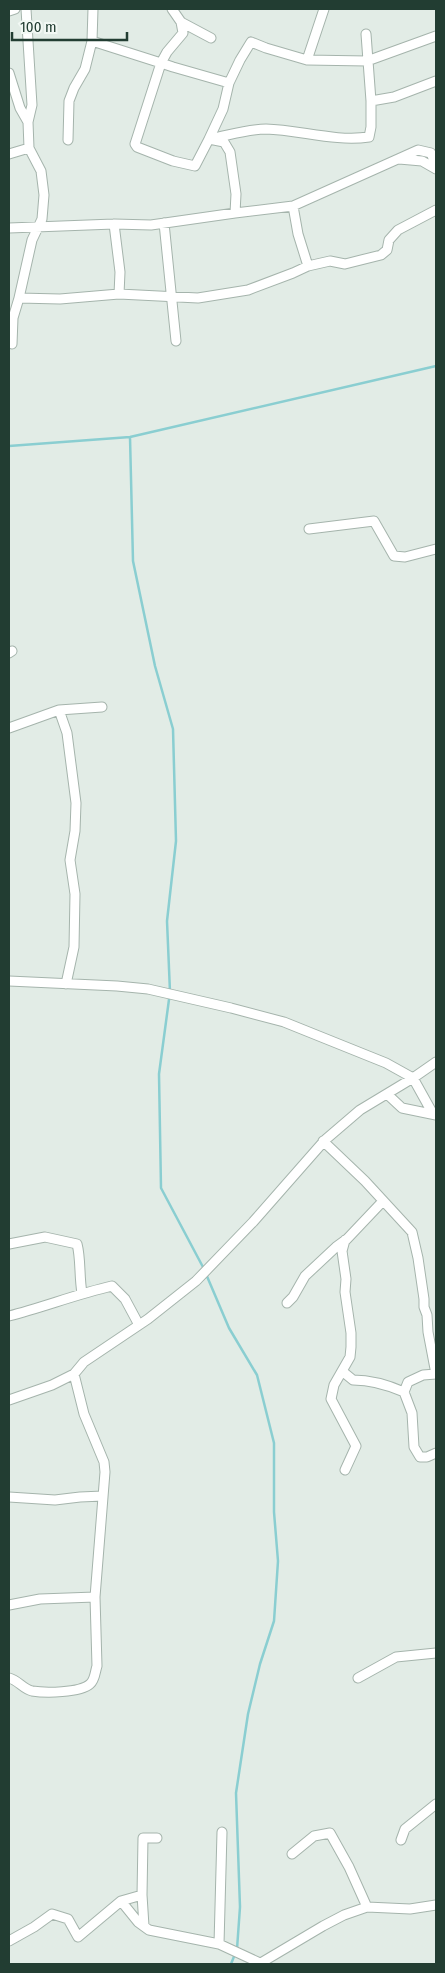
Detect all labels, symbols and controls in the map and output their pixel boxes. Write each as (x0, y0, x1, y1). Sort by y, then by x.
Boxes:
scale bar (12, 10, 128, 42)
text: 100 m (20, 18, 57, 36)

